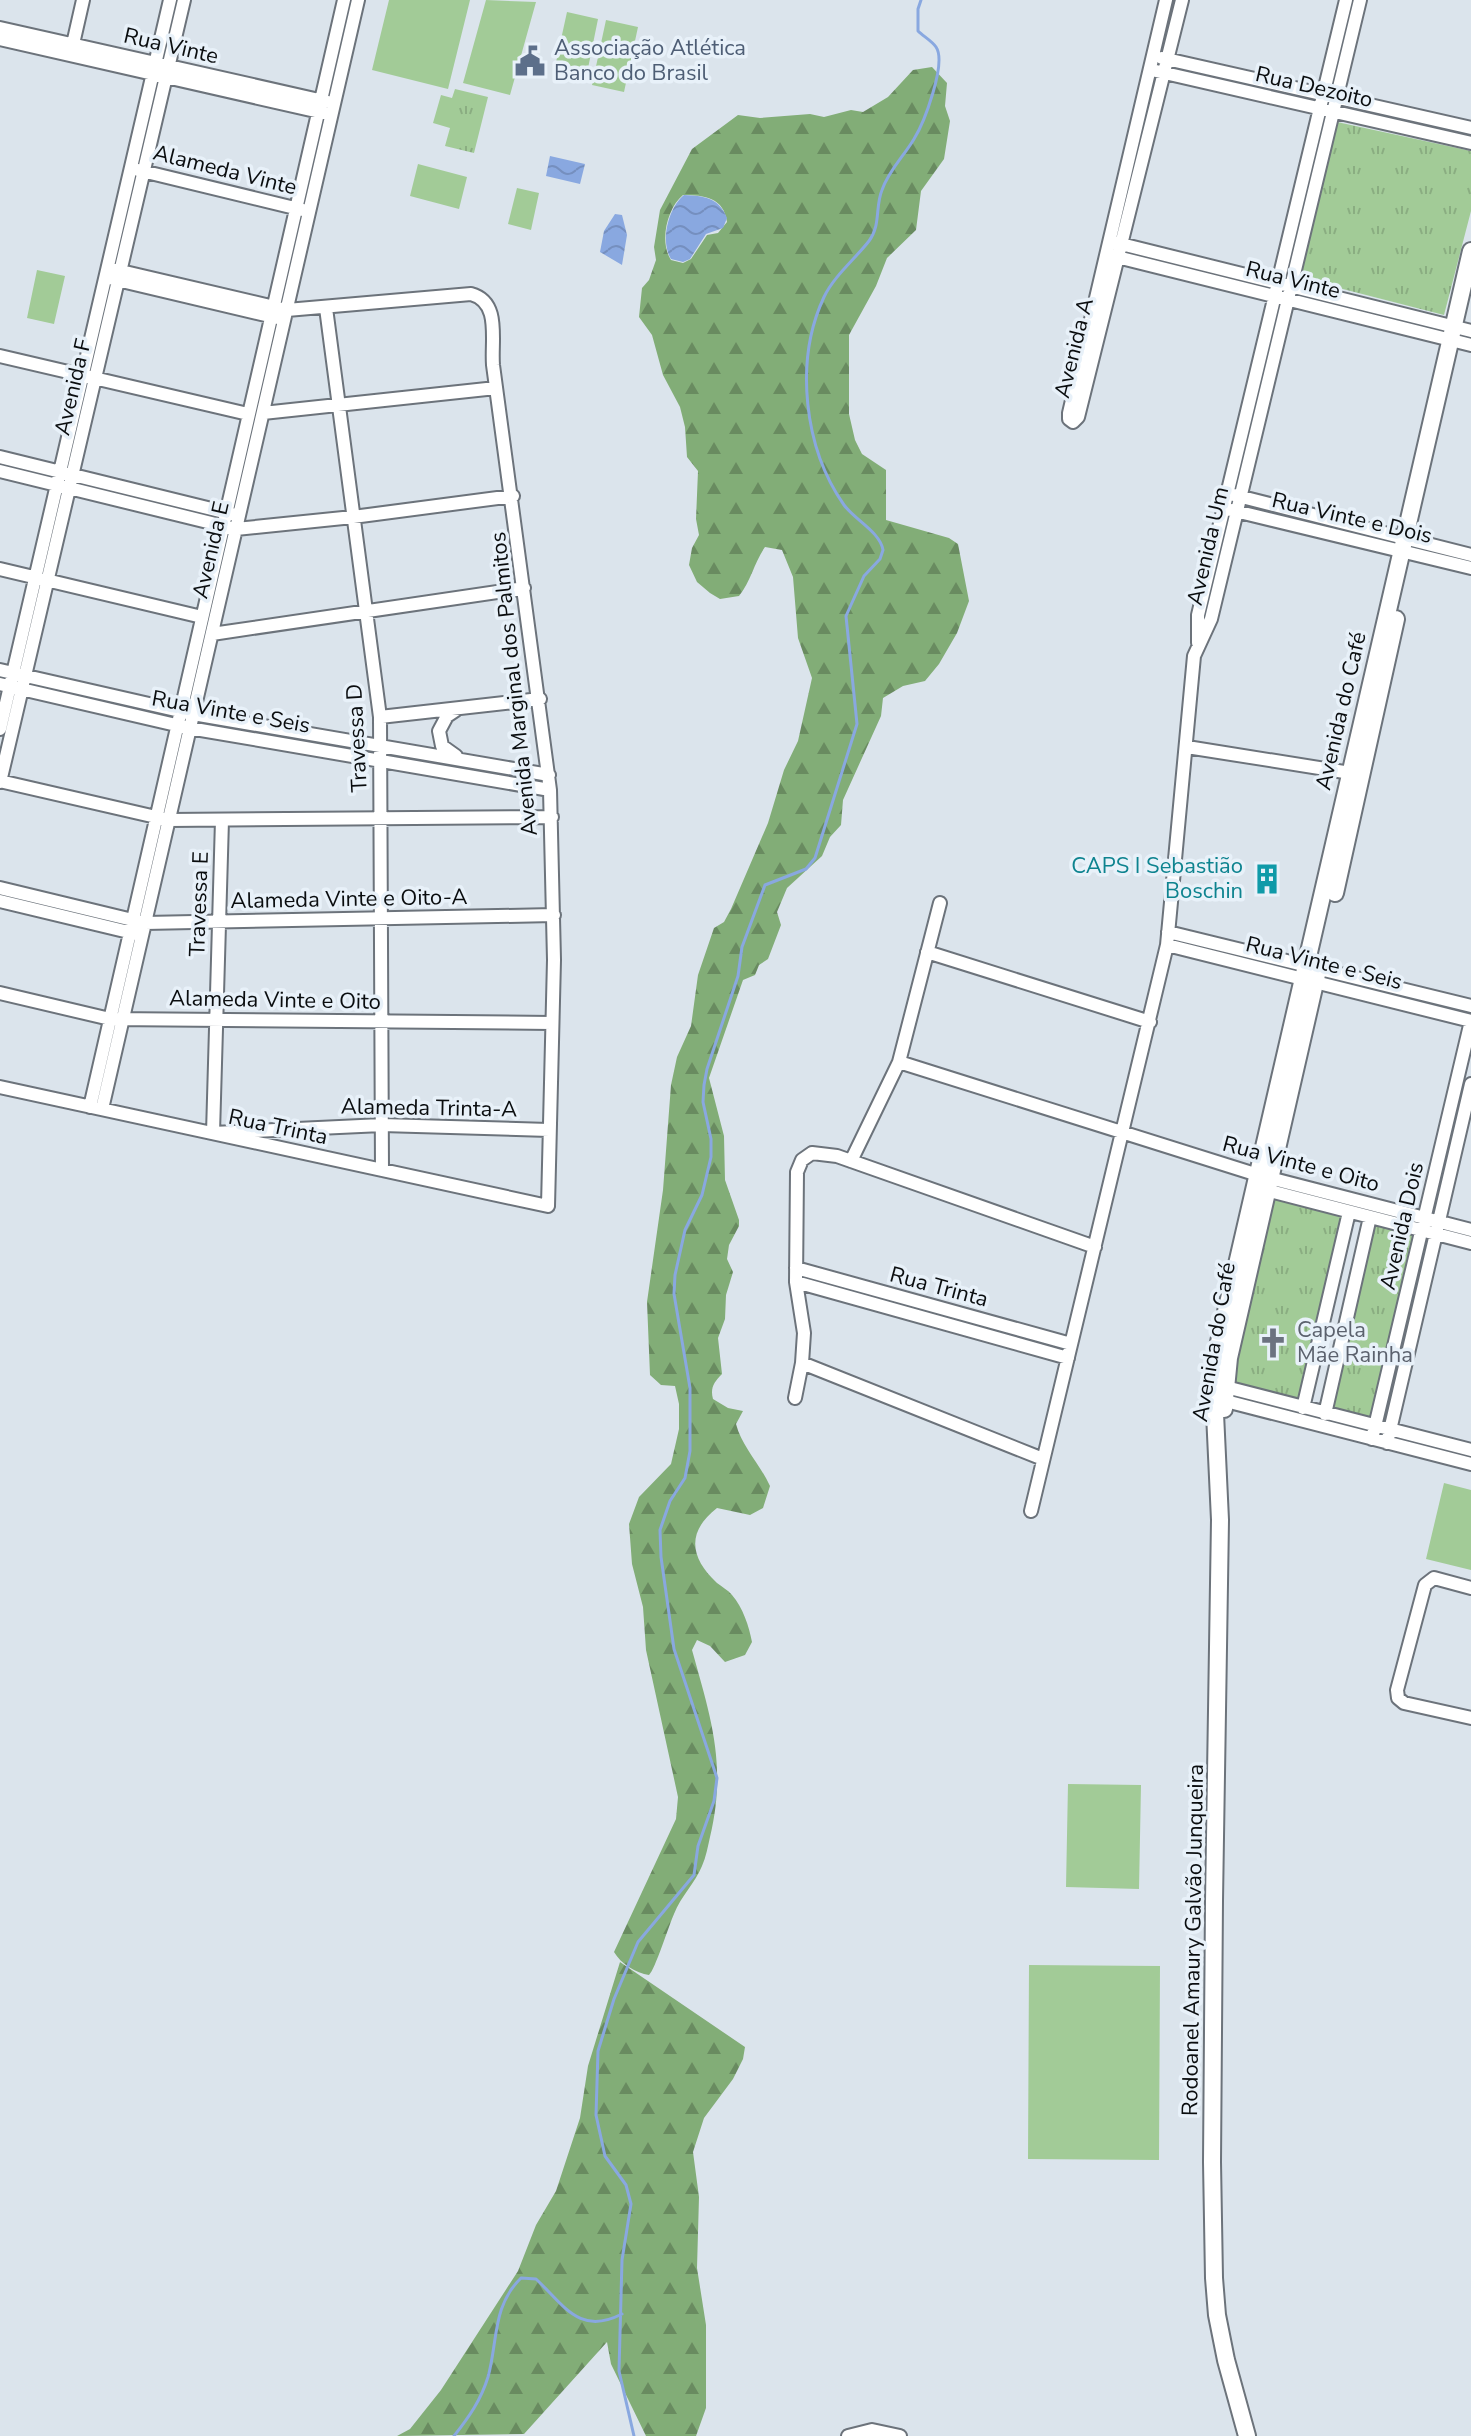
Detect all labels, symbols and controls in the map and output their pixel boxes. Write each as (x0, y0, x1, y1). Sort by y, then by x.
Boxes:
street label: Rua Vinte (121, 21, 221, 71)
place label: Associação Atlética Banco do Brasil (554, 33, 746, 88)
public building icon: Associação Atlética Banco do Brasil (513, 44, 547, 78)
street label: Rua Dezoito (1252, 59, 1376, 115)
street label: Alameda Vinte (150, 138, 300, 202)
street label: Rua Vinte (1243, 254, 1343, 306)
street label: Avenida A (1047, 295, 1101, 401)
street label: Avenida F (47, 336, 99, 438)
street label: Avenida Um (1180, 484, 1236, 608)
street label: Rua Vinte e Dois (1269, 485, 1435, 551)
street label: Avenida E (185, 498, 237, 602)
street label: Avenida Marginal dos Palmitos (483, 530, 545, 838)
street label: Avenida do Café (1308, 629, 1374, 793)
street label: Rua Vinte e Seis (149, 683, 313, 741)
street label: Travessa D (339, 683, 375, 793)
street label: Travessa E (182, 851, 216, 957)
place label: CAPS I Sebastião Boschin (1071, 851, 1243, 906)
building icon: CAPS I Sebastião Boschin (1250, 862, 1284, 896)
street label: Alameda Vinte e Oito-A (230, 882, 468, 916)
street label: Rua Vinte e Seis (1243, 929, 1405, 997)
street label: Alameda Vinte e Oito (169, 983, 381, 1017)
street label: Alameda Trinta-A (341, 1091, 517, 1125)
street label: Rua Trinta (226, 1102, 330, 1152)
street label: Rua Vinte e Oito (1219, 1129, 1383, 1199)
street label: Avenida Dois (1373, 1159, 1431, 1293)
street label: Rua Trinta (886, 1259, 992, 1315)
street label: Avenida do Café (1185, 1260, 1243, 1424)
place label: Capela Mãe Rainha (1297, 1315, 1413, 1370)
church icon: Capela Mãe Rainha (1256, 1326, 1290, 1360)
street label: Rodoanel Amaury Galvão Junqueira (1175, 1764, 1211, 2116)

